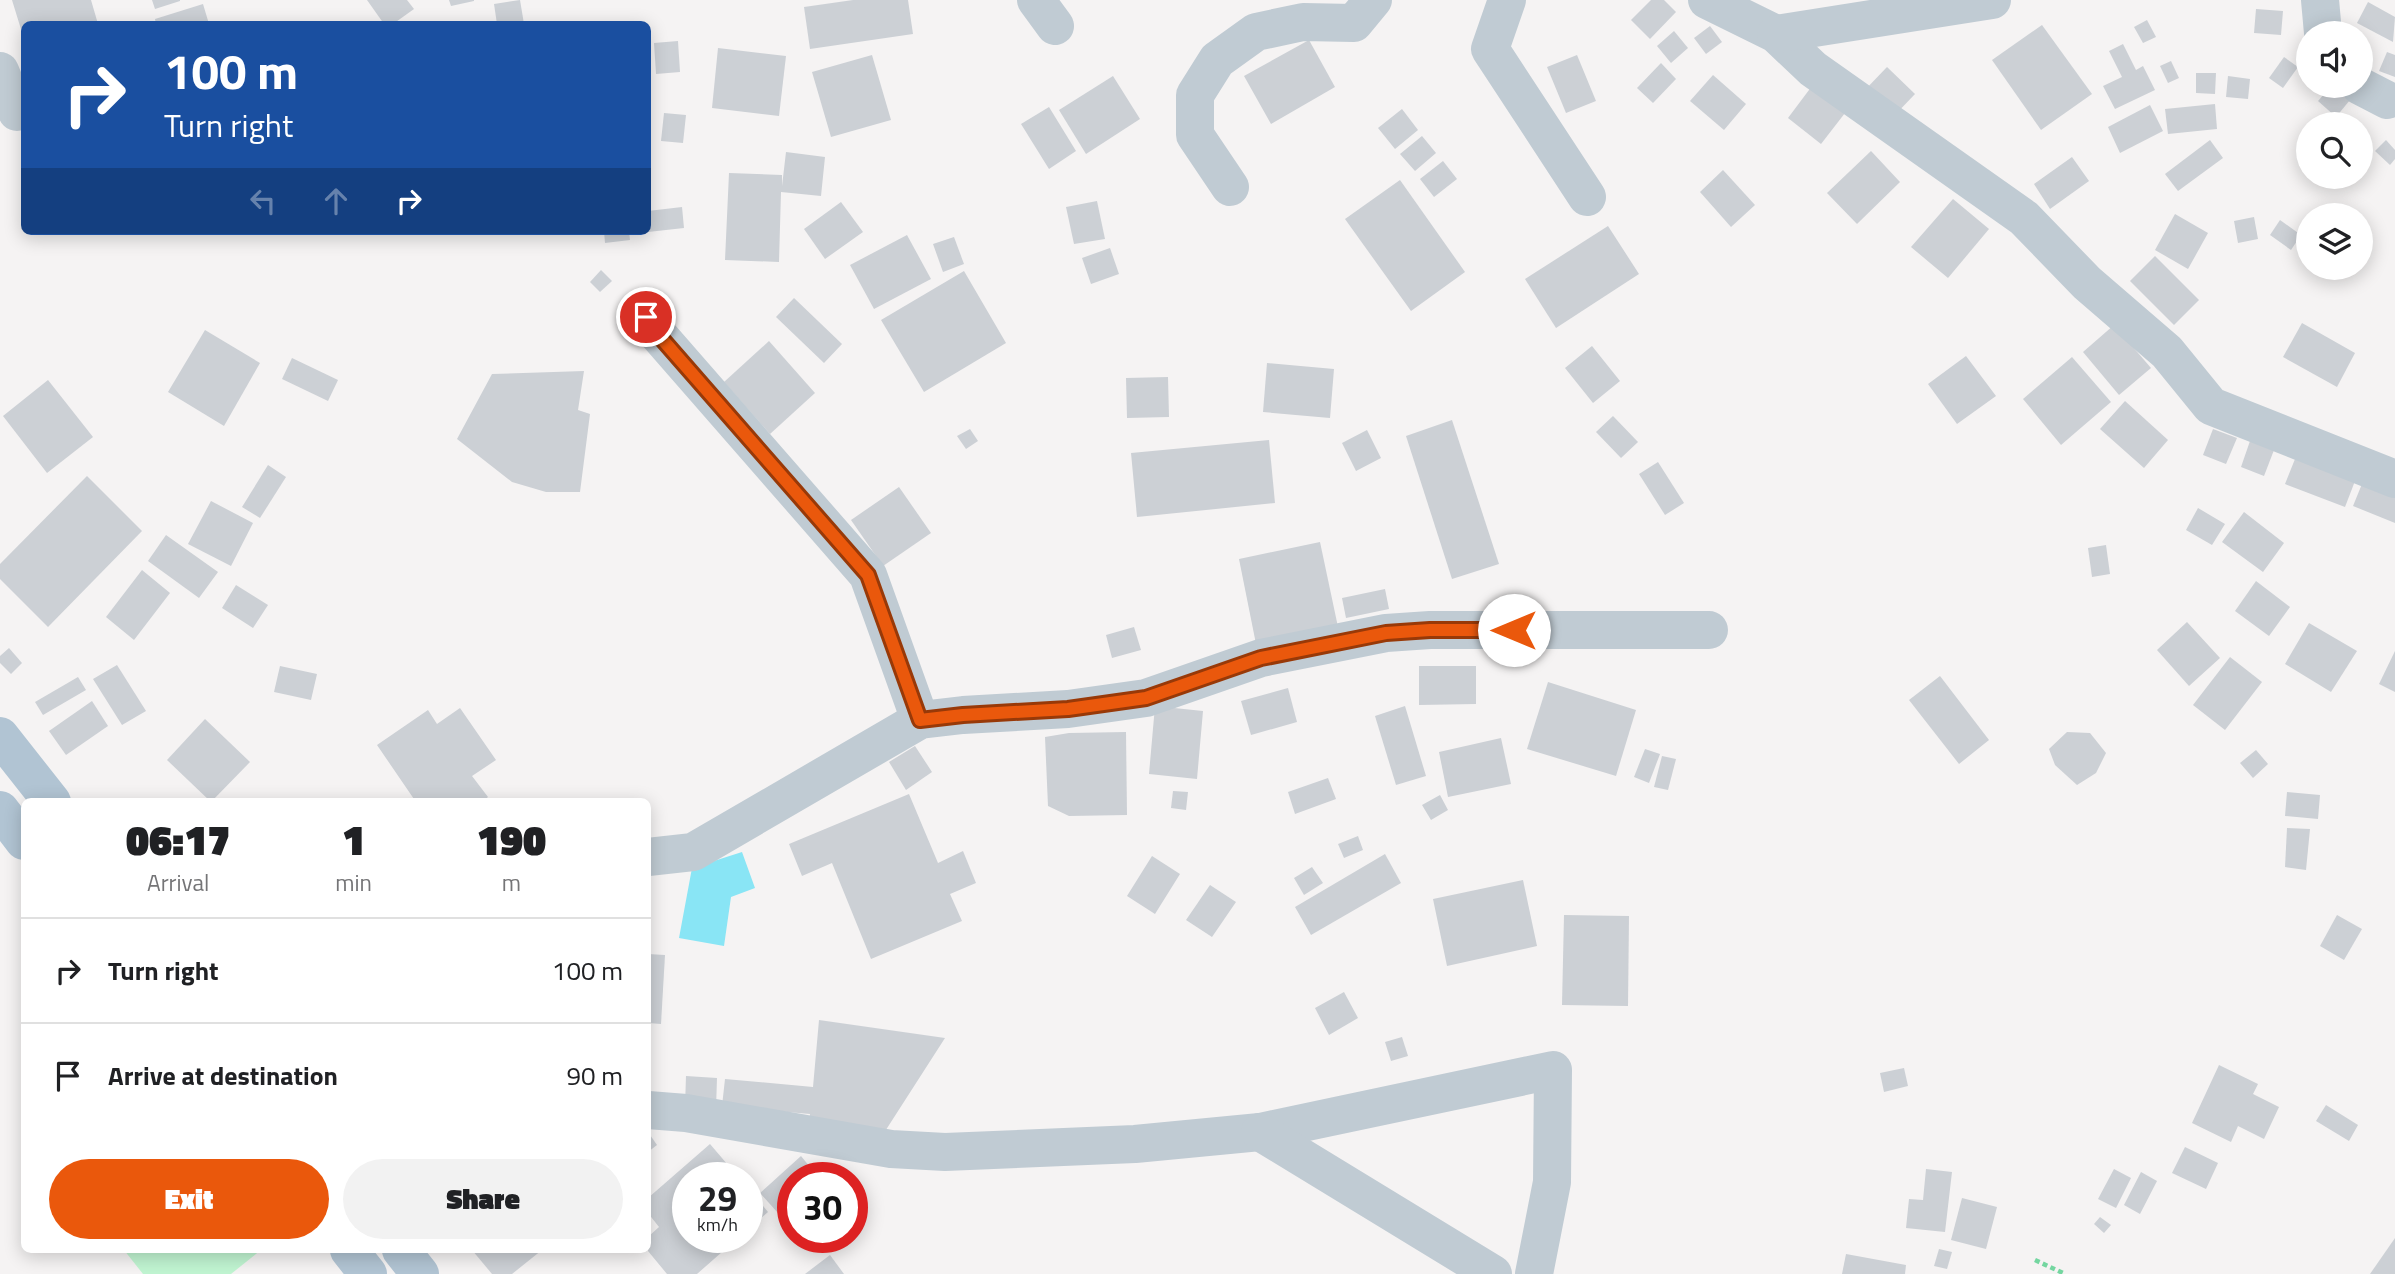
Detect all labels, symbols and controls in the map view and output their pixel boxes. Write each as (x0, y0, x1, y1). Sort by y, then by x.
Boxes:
map controls (2296, 21, 2373, 280)
button: sound (2296, 21, 2373, 98)
text: 100 m (164, 33, 298, 108)
icon: right (49, 49, 140, 140)
text: Turn right (164, 101, 293, 149)
button: search (2296, 112, 2373, 189)
icon: left (244, 182, 282, 220)
icon: ahead (317, 182, 355, 220)
icon: right (390, 182, 428, 220)
button: layers (2296, 203, 2373, 280)
pin (616, 287, 676, 347)
icon: arrive (627, 298, 665, 336)
position arrow (1477, 593, 1551, 667)
text: 06:17 (126, 807, 230, 871)
text: 1 (342, 807, 365, 871)
text: 190 (477, 807, 546, 871)
text: Arrival (147, 865, 209, 900)
text: min (335, 865, 372, 900)
text: m (502, 865, 521, 900)
text: Turn right (108, 951, 219, 990)
text: 100 m (552, 951, 623, 990)
icon: right (49, 952, 87, 990)
text: Arrive at destination (108, 1056, 338, 1095)
text: 90 m (566, 1056, 623, 1095)
icon: arrive (49, 1057, 87, 1095)
button: Exit (49, 1159, 329, 1239)
button: Share (343, 1159, 623, 1239)
speed limit sign: 30 (777, 1162, 868, 1253)
text: 29 (698, 1171, 737, 1225)
text: km/h (697, 1211, 738, 1238)

